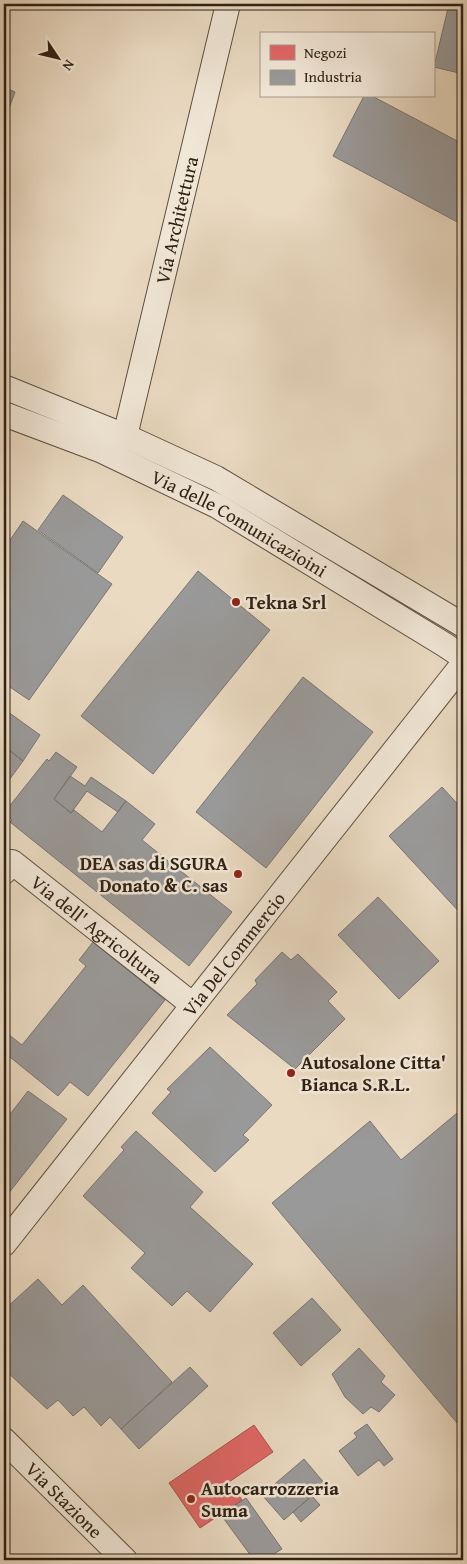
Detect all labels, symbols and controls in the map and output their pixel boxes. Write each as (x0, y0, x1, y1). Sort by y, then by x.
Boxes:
north arrow (32, 32, 82, 82)
legend (260, 32, 434, 98)
text: Negozi (304, 42, 347, 63)
text: N (57, 56, 80, 76)
text: Industria (304, 66, 362, 87)
street label: Via Architettura (148, 153, 205, 287)
street label: Via delle Comunicazioini (147, 463, 332, 584)
place label: Tekna Srl (246, 588, 326, 616)
marker: Tekna Srl (230, 596, 242, 608)
place label: DEA sas di SGURA Donato & C. sas (80, 849, 228, 899)
street label: Via dell' Agricoltura (25, 868, 169, 990)
marker: DEA sas di SGURA Donato & C. sas (232, 868, 244, 880)
street label: Via Del Commercio (175, 886, 292, 1022)
place label: Autosalone Citta' Bianca S.R.L. (301, 1048, 446, 1098)
marker: Autosalone Citta' Bianca S.R.L. (285, 1067, 297, 1079)
street label: Via Stazione (19, 1455, 109, 1545)
place label: Autocarrozzeria Suma (201, 1474, 339, 1524)
marker: Autocarrozzeria Suma (185, 1493, 197, 1505)

